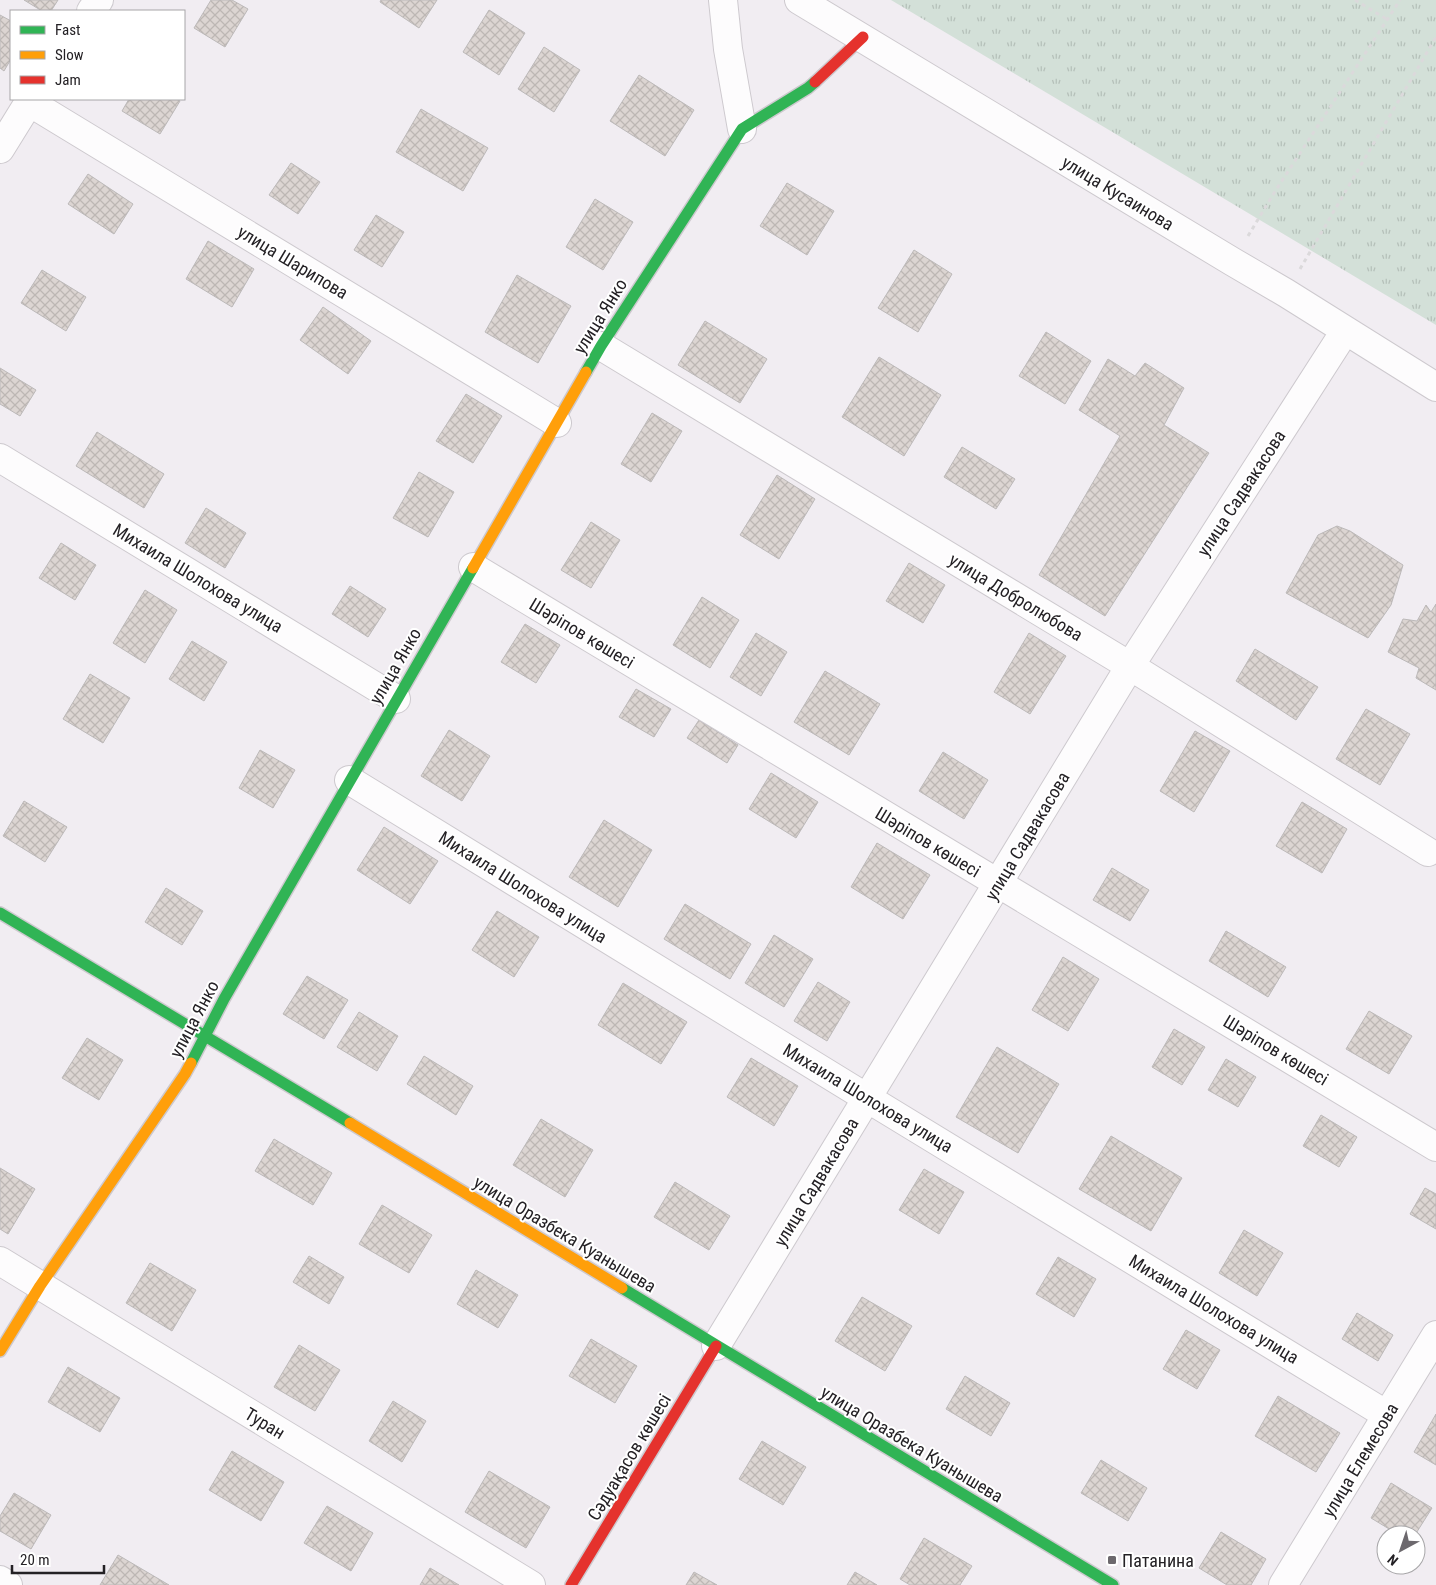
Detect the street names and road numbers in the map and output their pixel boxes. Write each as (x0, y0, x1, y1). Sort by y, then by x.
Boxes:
street label: улица Кусаинова (1058, 151, 1178, 235)
street label: улица Шарипова (234, 221, 352, 303)
street label: улица Янко (569, 275, 631, 357)
street label: улица Садвакасова (1192, 426, 1290, 560)
street label: Михаила Шолохова улица (109, 519, 287, 637)
street label: улица Добролюбова (945, 549, 1087, 645)
street label: Шәріпов көшесі (526, 593, 638, 673)
street label: улица Янко (365, 624, 425, 708)
street label: улица Садвакасова (980, 768, 1074, 904)
street label: Шәріпов көшесі (872, 802, 984, 882)
street label: Михаила Шолохова улица (435, 827, 611, 947)
street label: улица Янко (165, 977, 223, 1061)
street label: Шәріпов көшесі (1220, 1010, 1332, 1090)
street label: Михаила Шолохова улица (779, 1039, 957, 1157)
street label: улица Садвакасова (769, 1114, 863, 1250)
street label: улица Оразбека Куанышева (470, 1171, 660, 1297)
street label: Михаила Шолохова улица (1125, 1250, 1303, 1368)
street label: улица Оразбека Куанышева (817, 1381, 1007, 1507)
street label: Сәдуақасов көшесі (583, 1390, 675, 1524)
street label: улица Елемесова (1318, 1399, 1402, 1521)
street label: Туран (241, 1403, 289, 1443)

